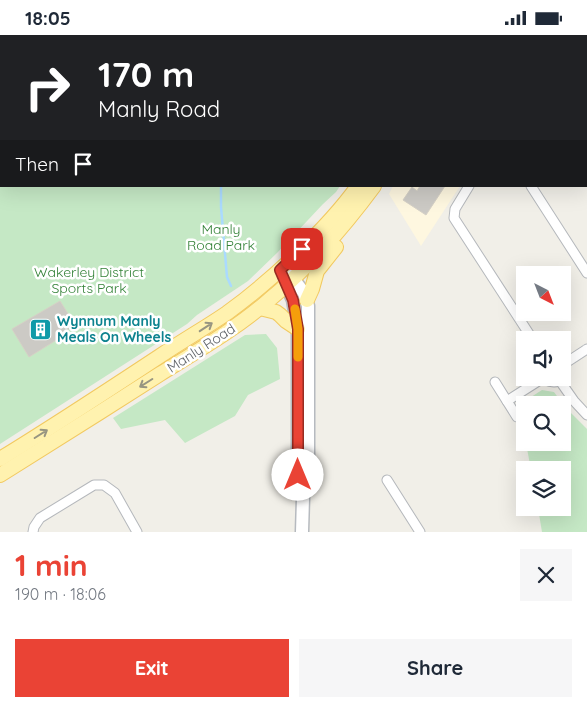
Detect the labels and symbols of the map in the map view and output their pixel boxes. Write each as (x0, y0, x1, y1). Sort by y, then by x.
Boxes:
park label: Manly Road Park (187, 220, 255, 254)
pin (281, 228, 323, 270)
park label: Wakerley District Sports Park (34, 263, 144, 297)
north arrow (516, 266, 571, 321)
place label: Wynnum Manly Meals On Wheels (57, 312, 172, 346)
building icon: Wynnum Manly Meals On Wheels (29, 317, 53, 341)
street label: Manly Road (164, 319, 238, 377)
one-way arrow (199, 321, 213, 332)
one-way arrow (140, 378, 154, 388)
one-way arrow (34, 428, 48, 438)
position arrow (271, 448, 323, 500)

